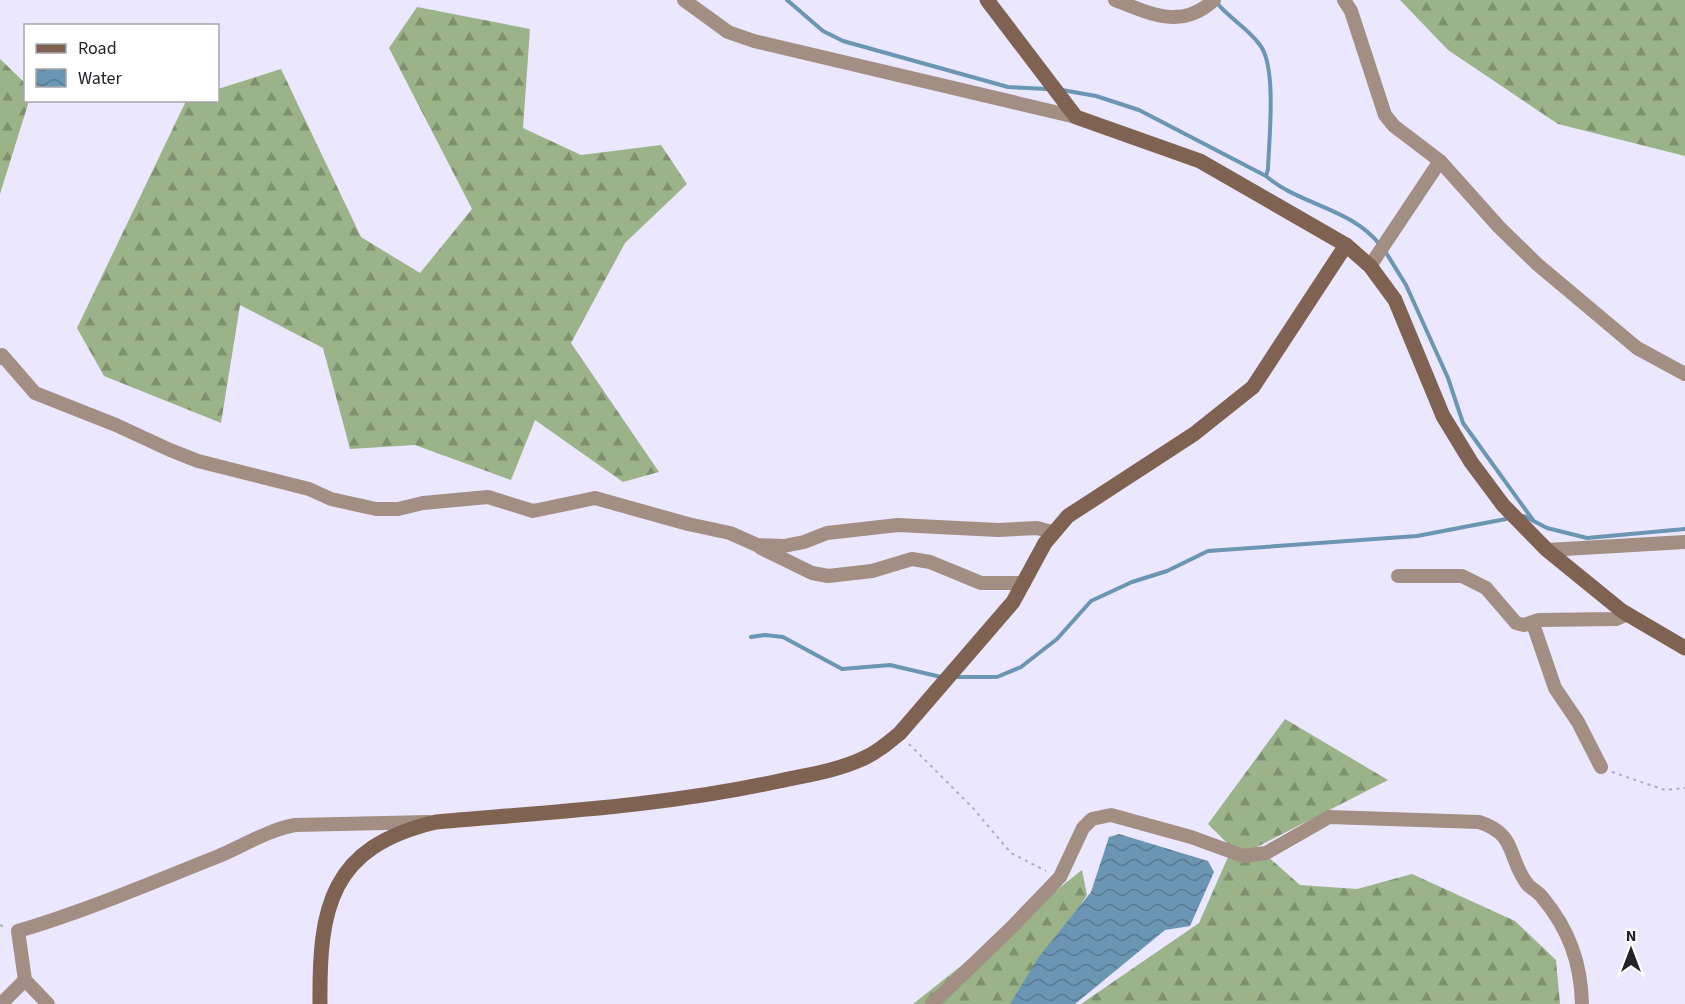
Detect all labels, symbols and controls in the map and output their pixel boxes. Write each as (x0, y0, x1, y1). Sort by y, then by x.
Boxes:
legend (24, 24, 219, 102)
text: Road (78, 36, 117, 61)
text: Water (78, 66, 122, 91)
north arrow (1601, 920, 1661, 980)
text: N (1626, 925, 1636, 947)

